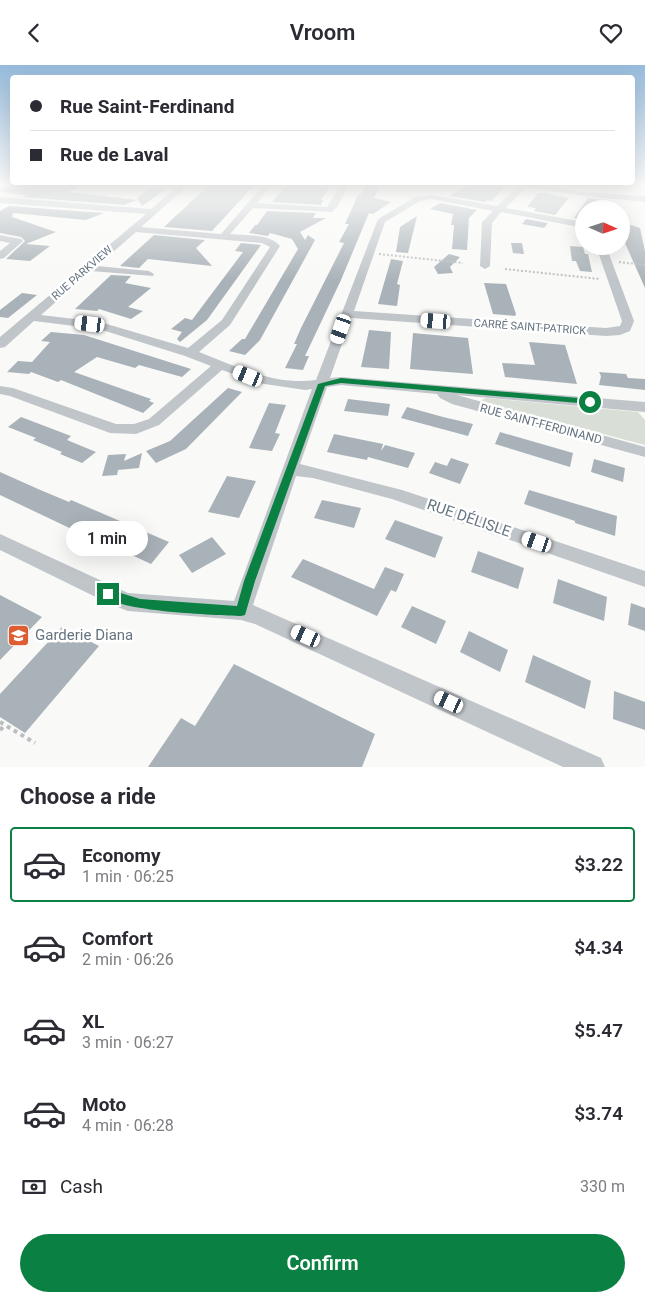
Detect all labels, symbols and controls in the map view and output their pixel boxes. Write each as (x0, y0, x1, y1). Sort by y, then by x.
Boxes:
icon: back (20, 19, 48, 47)
icon: heart (597, 19, 625, 47)
text: Vroom (290, 20, 355, 45)
text: Rue Saint-Ferdinand (60, 95, 234, 118)
text: Rue de Laval (60, 143, 168, 166)
north arrow (575, 200, 630, 255)
map controls (575, 200, 630, 255)
street label: RUE PARKVIEW (49, 243, 115, 303)
car (329, 312, 352, 346)
car (420, 312, 451, 330)
car (74, 315, 105, 333)
street label: CARRÉ SAINT-PATRICK (473, 317, 587, 337)
car (231, 363, 264, 389)
route start (579, 391, 601, 413)
street label: RUE SAINT-FERDINAND (479, 401, 604, 447)
street label: RUE DÉLISLE (425, 495, 514, 541)
callout: 1 min (67, 521, 149, 557)
text: 1 min (87, 529, 127, 548)
car (520, 530, 553, 554)
route end (97, 583, 119, 605)
school or university icon: Garderie Diana (7, 623, 31, 647)
car (289, 623, 322, 649)
place label: Garderie Diana (35, 626, 133, 644)
car (432, 689, 465, 715)
text: Choose a ride (20, 784, 156, 809)
icon: car (22, 842, 67, 887)
text: Economy (82, 844, 161, 867)
text: $3.22 (574, 853, 623, 876)
text: 1 min · 06:25 (82, 867, 174, 886)
icon: car (22, 925, 67, 970)
text: Comfort (82, 927, 153, 950)
text: $4.34 (574, 936, 623, 959)
text: 2 min · 06:26 (82, 950, 174, 969)
icon: car (22, 1008, 67, 1053)
text: XL (82, 1010, 104, 1033)
text: $5.47 (574, 1019, 623, 1042)
text: 3 min · 06:27 (82, 1033, 174, 1052)
icon: car (22, 1091, 67, 1136)
text: Moto (82, 1093, 126, 1116)
text: $3.74 (574, 1102, 623, 1125)
text: 4 min · 06:28 (82, 1116, 174, 1135)
icon: cash (20, 1173, 48, 1201)
text: Cash (60, 1175, 103, 1198)
text: 330 m (580, 1177, 625, 1196)
button: Confirm (20, 1234, 625, 1292)

